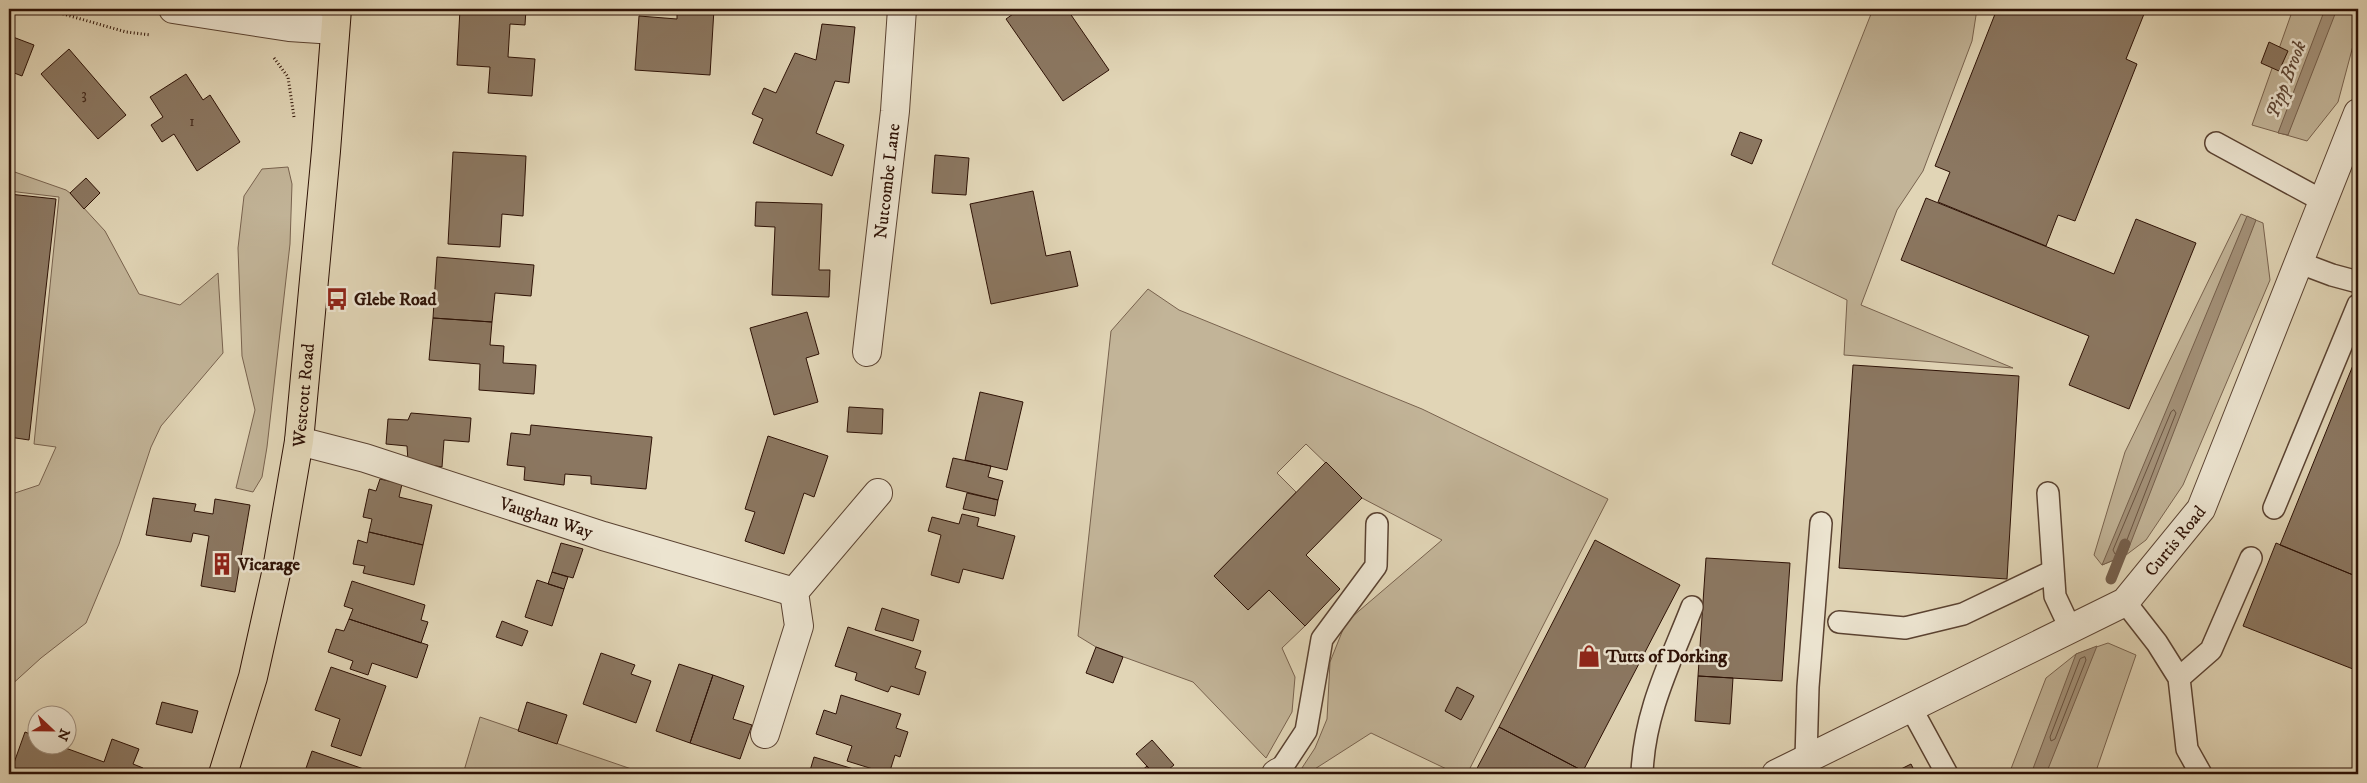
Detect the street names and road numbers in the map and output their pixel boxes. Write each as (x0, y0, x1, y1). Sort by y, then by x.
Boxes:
street label: Nutcombe Lane (870, 122, 905, 240)
street label: Westcott Road (288, 342, 320, 449)
street label: Vaughan Way (495, 492, 596, 544)
street label: Curtis Road (2140, 502, 2211, 581)

